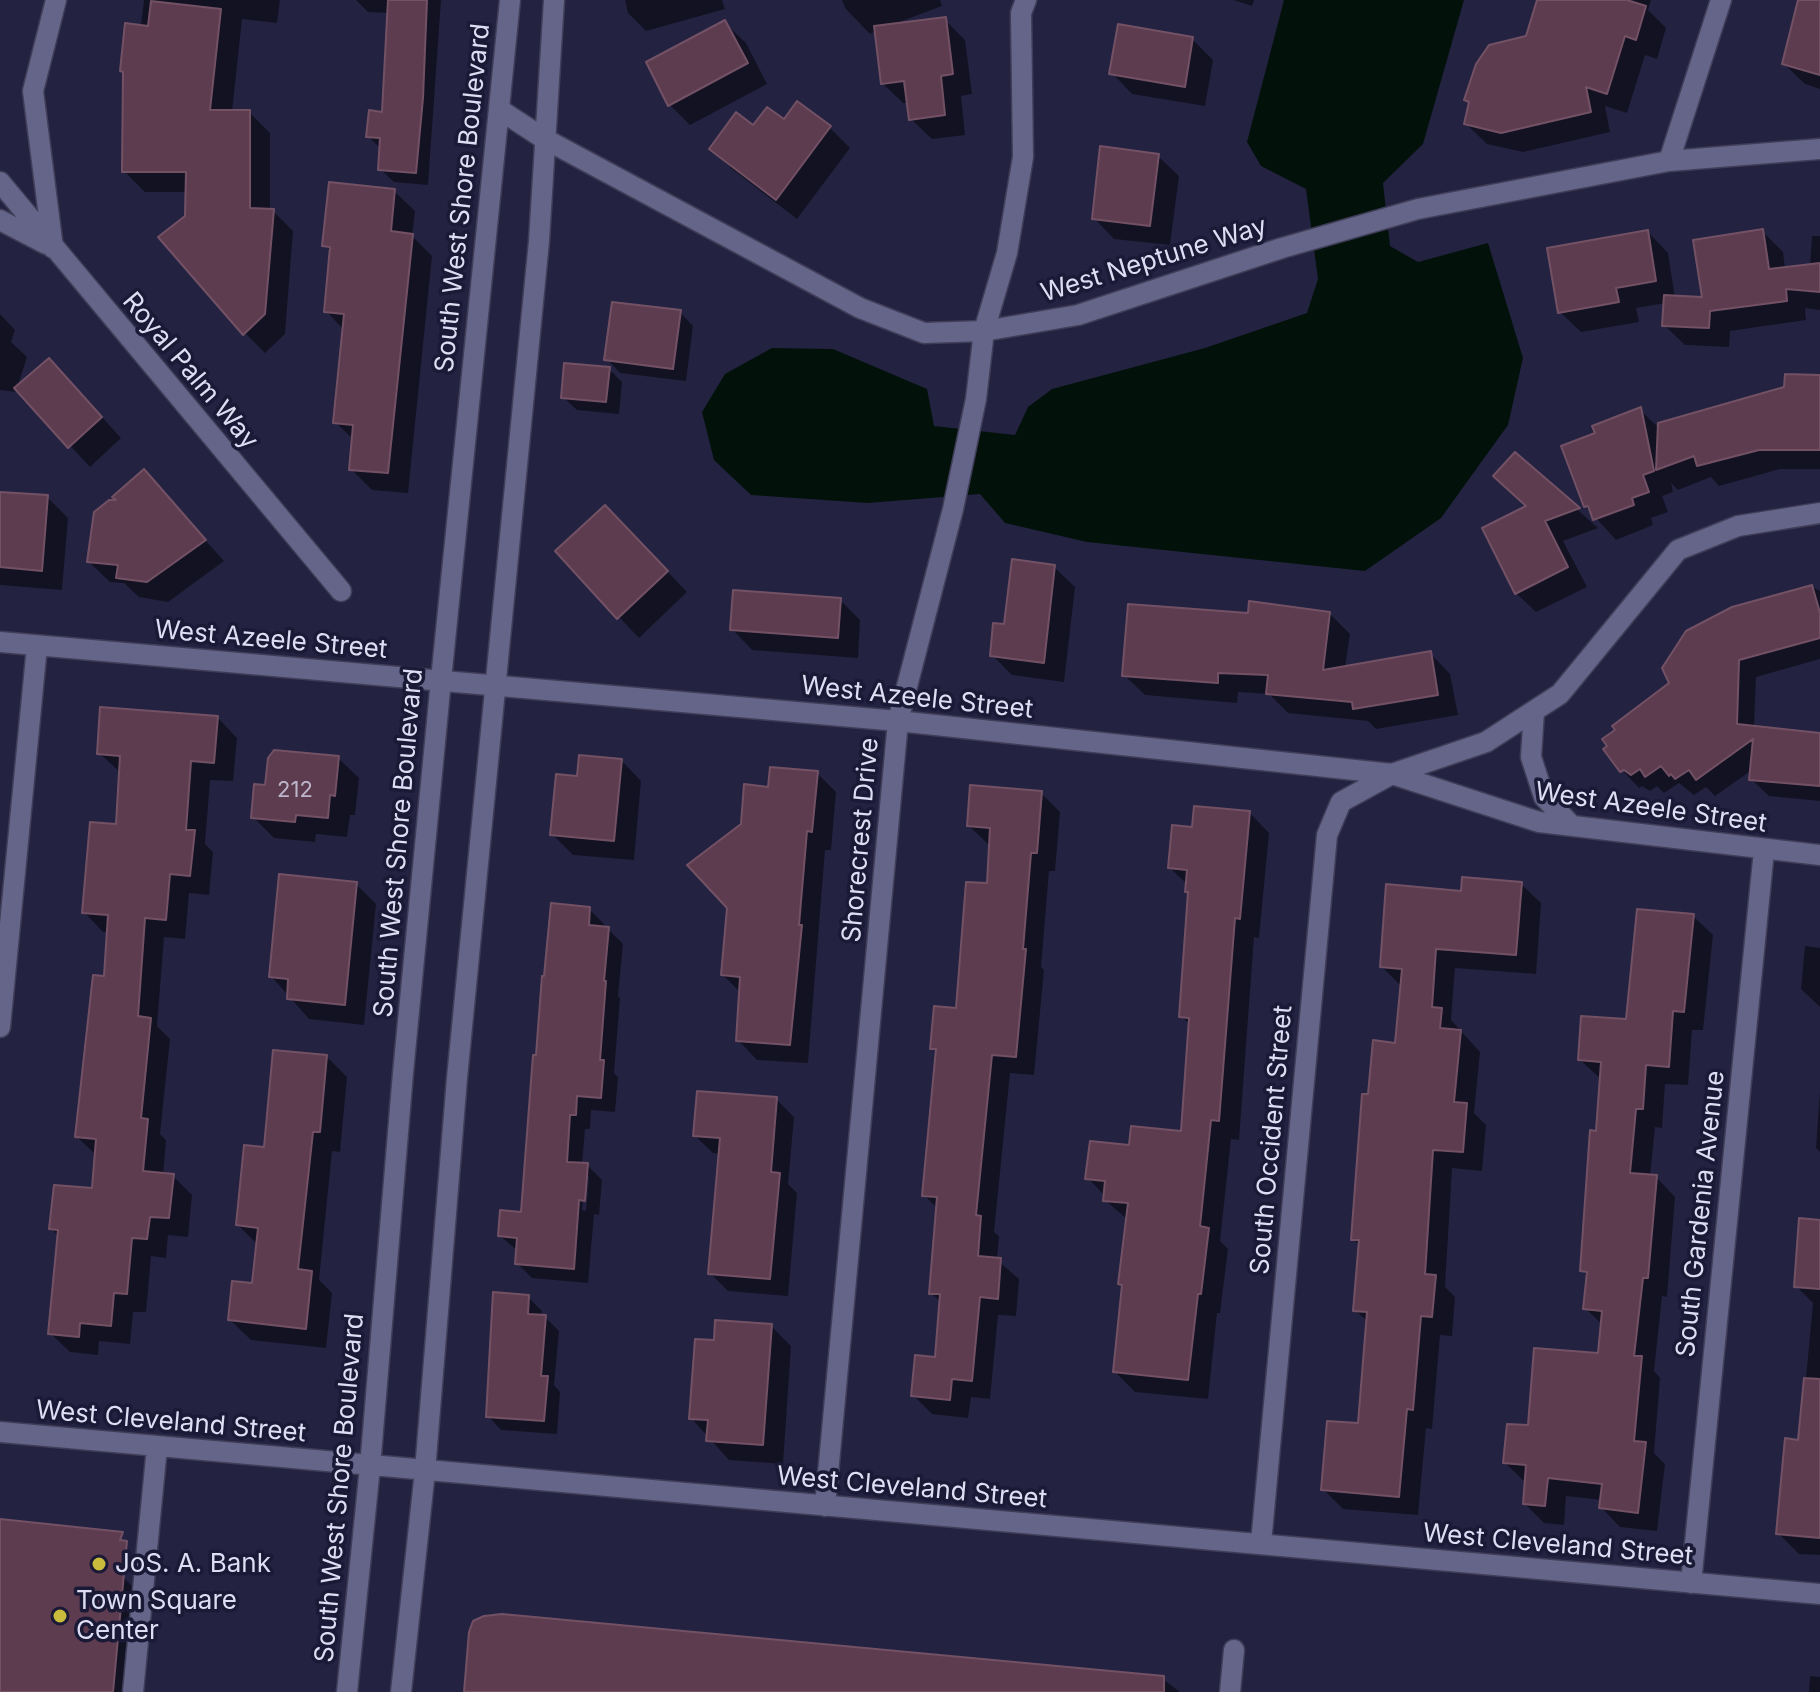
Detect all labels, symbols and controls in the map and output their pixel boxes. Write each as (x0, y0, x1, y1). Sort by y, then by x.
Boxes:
street label: South West Shore Boulevard (429, 22, 497, 374)
street label: West Neptune Way (1037, 211, 1271, 309)
street label: Royal Palm Way (115, 286, 265, 456)
street label: West Azeele Street (153, 614, 389, 666)
street label: South West Shore Boulevard (368, 667, 430, 1019)
street label: West Azeele Street (799, 670, 1035, 726)
street label: Shorecrest Drive (837, 736, 885, 944)
street label: West Azeele Street (1533, 776, 1769, 840)
house number: 212 (277, 777, 313, 803)
street label: South Occident Street (1245, 1004, 1299, 1276)
street label: South Gardenia Avenue (1670, 1069, 1732, 1359)
street label: South West Shore Boulevard (309, 1312, 371, 1664)
street label: West Cleveland Street (35, 1395, 307, 1449)
street label: West Cleveland Street (776, 1461, 1048, 1515)
street label: West Cleveland Street (1422, 1518, 1694, 1572)
place label: JoS. A. Bank (115, 1548, 271, 1580)
marker: JoS. A. Bank (90, 1555, 108, 1573)
place label: Town Square Center (76, 1585, 237, 1646)
marker: Town Square Center (51, 1607, 69, 1625)

